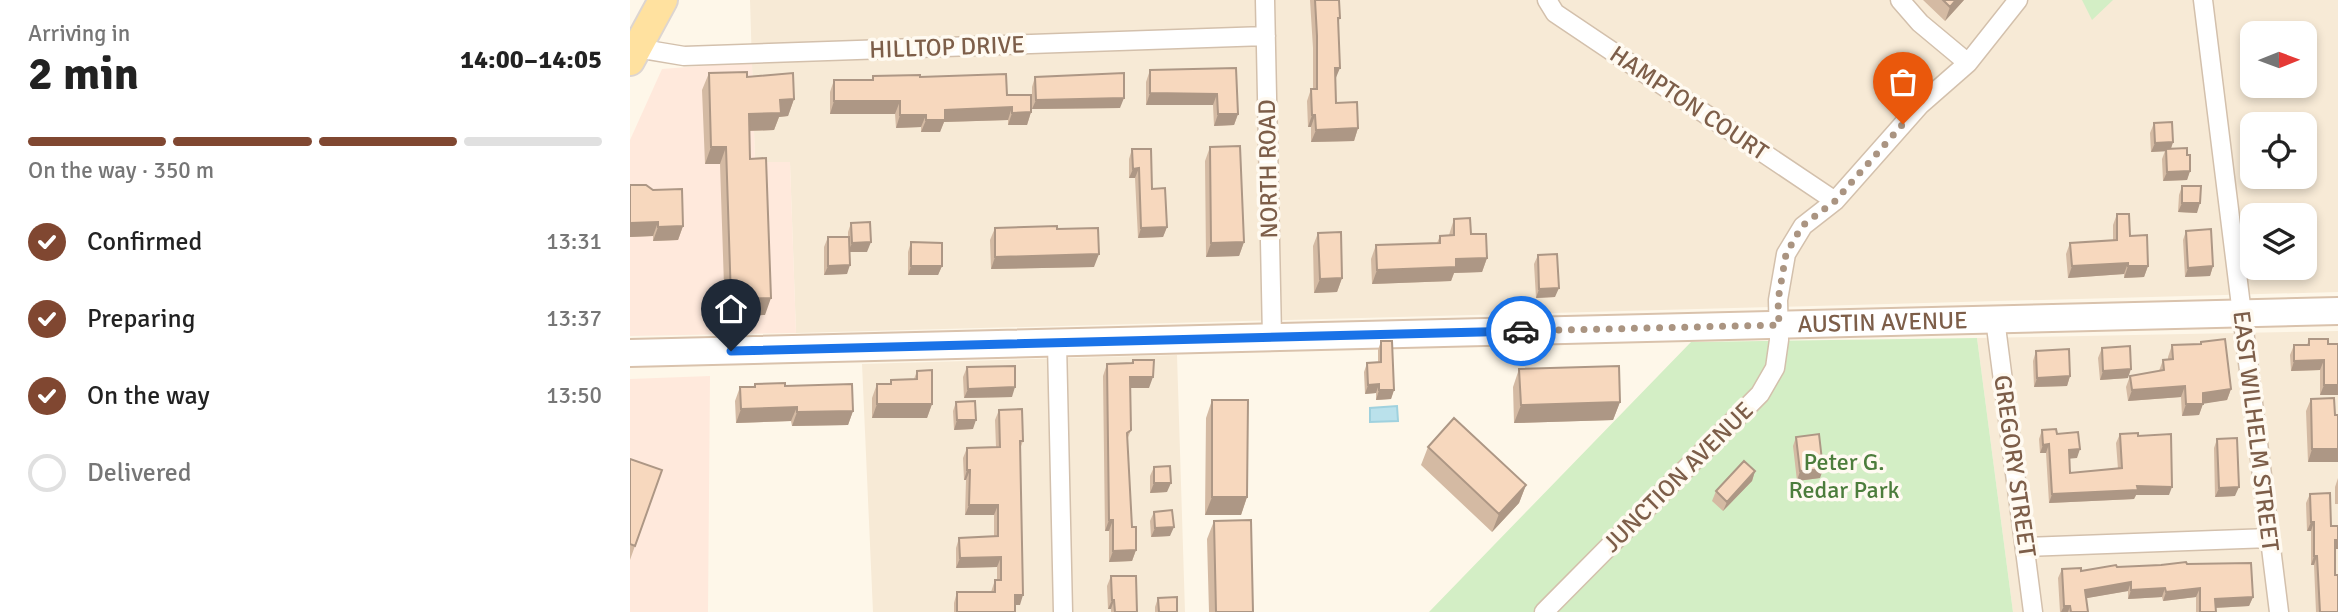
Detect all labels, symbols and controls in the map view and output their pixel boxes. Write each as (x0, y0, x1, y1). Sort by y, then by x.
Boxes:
text: Arriving in (28, 19, 130, 48)
north arrow (2240, 21, 2317, 98)
map controls (2240, 21, 2317, 280)
street label: HILLTOP DRIVE (869, 29, 1025, 65)
street label: HAMPTON COURT (1604, 39, 1774, 167)
text: 14:00–14:05 (460, 44, 602, 76)
text: 2 min (28, 46, 139, 102)
pin (1873, 52, 1933, 124)
icon: bag (1884, 63, 1922, 101)
street label: NORTH ROAD (1252, 99, 1284, 239)
button: locate (2240, 112, 2317, 189)
text: On the way · 350 m (28, 156, 214, 185)
button: layers (2240, 203, 2317, 280)
icon: check (28, 223, 66, 261)
text: Confirmed (87, 226, 202, 258)
text: 13:31 (546, 227, 602, 256)
pin (701, 279, 761, 351)
icon: home (712, 290, 750, 328)
courier (1486, 296, 1556, 366)
icon: check (28, 300, 66, 338)
text: Preparing (87, 303, 195, 335)
text: 13:37 (546, 304, 602, 333)
street label: AUSTIN AVENUE (1797, 305, 1968, 339)
street label: EAST WILHELM STREET (2226, 309, 2286, 553)
icon: car (1502, 312, 1540, 350)
street label: GREGORY STREET (1987, 373, 2043, 559)
icon: check (28, 377, 66, 415)
text: On the way (87, 380, 210, 412)
text: 13:50 (546, 381, 602, 410)
street label: JUNCTION AVENUE (1596, 395, 1760, 559)
park label: Peter G. Redar Park (1788, 447, 1900, 505)
text: Delivered (87, 457, 192, 489)

